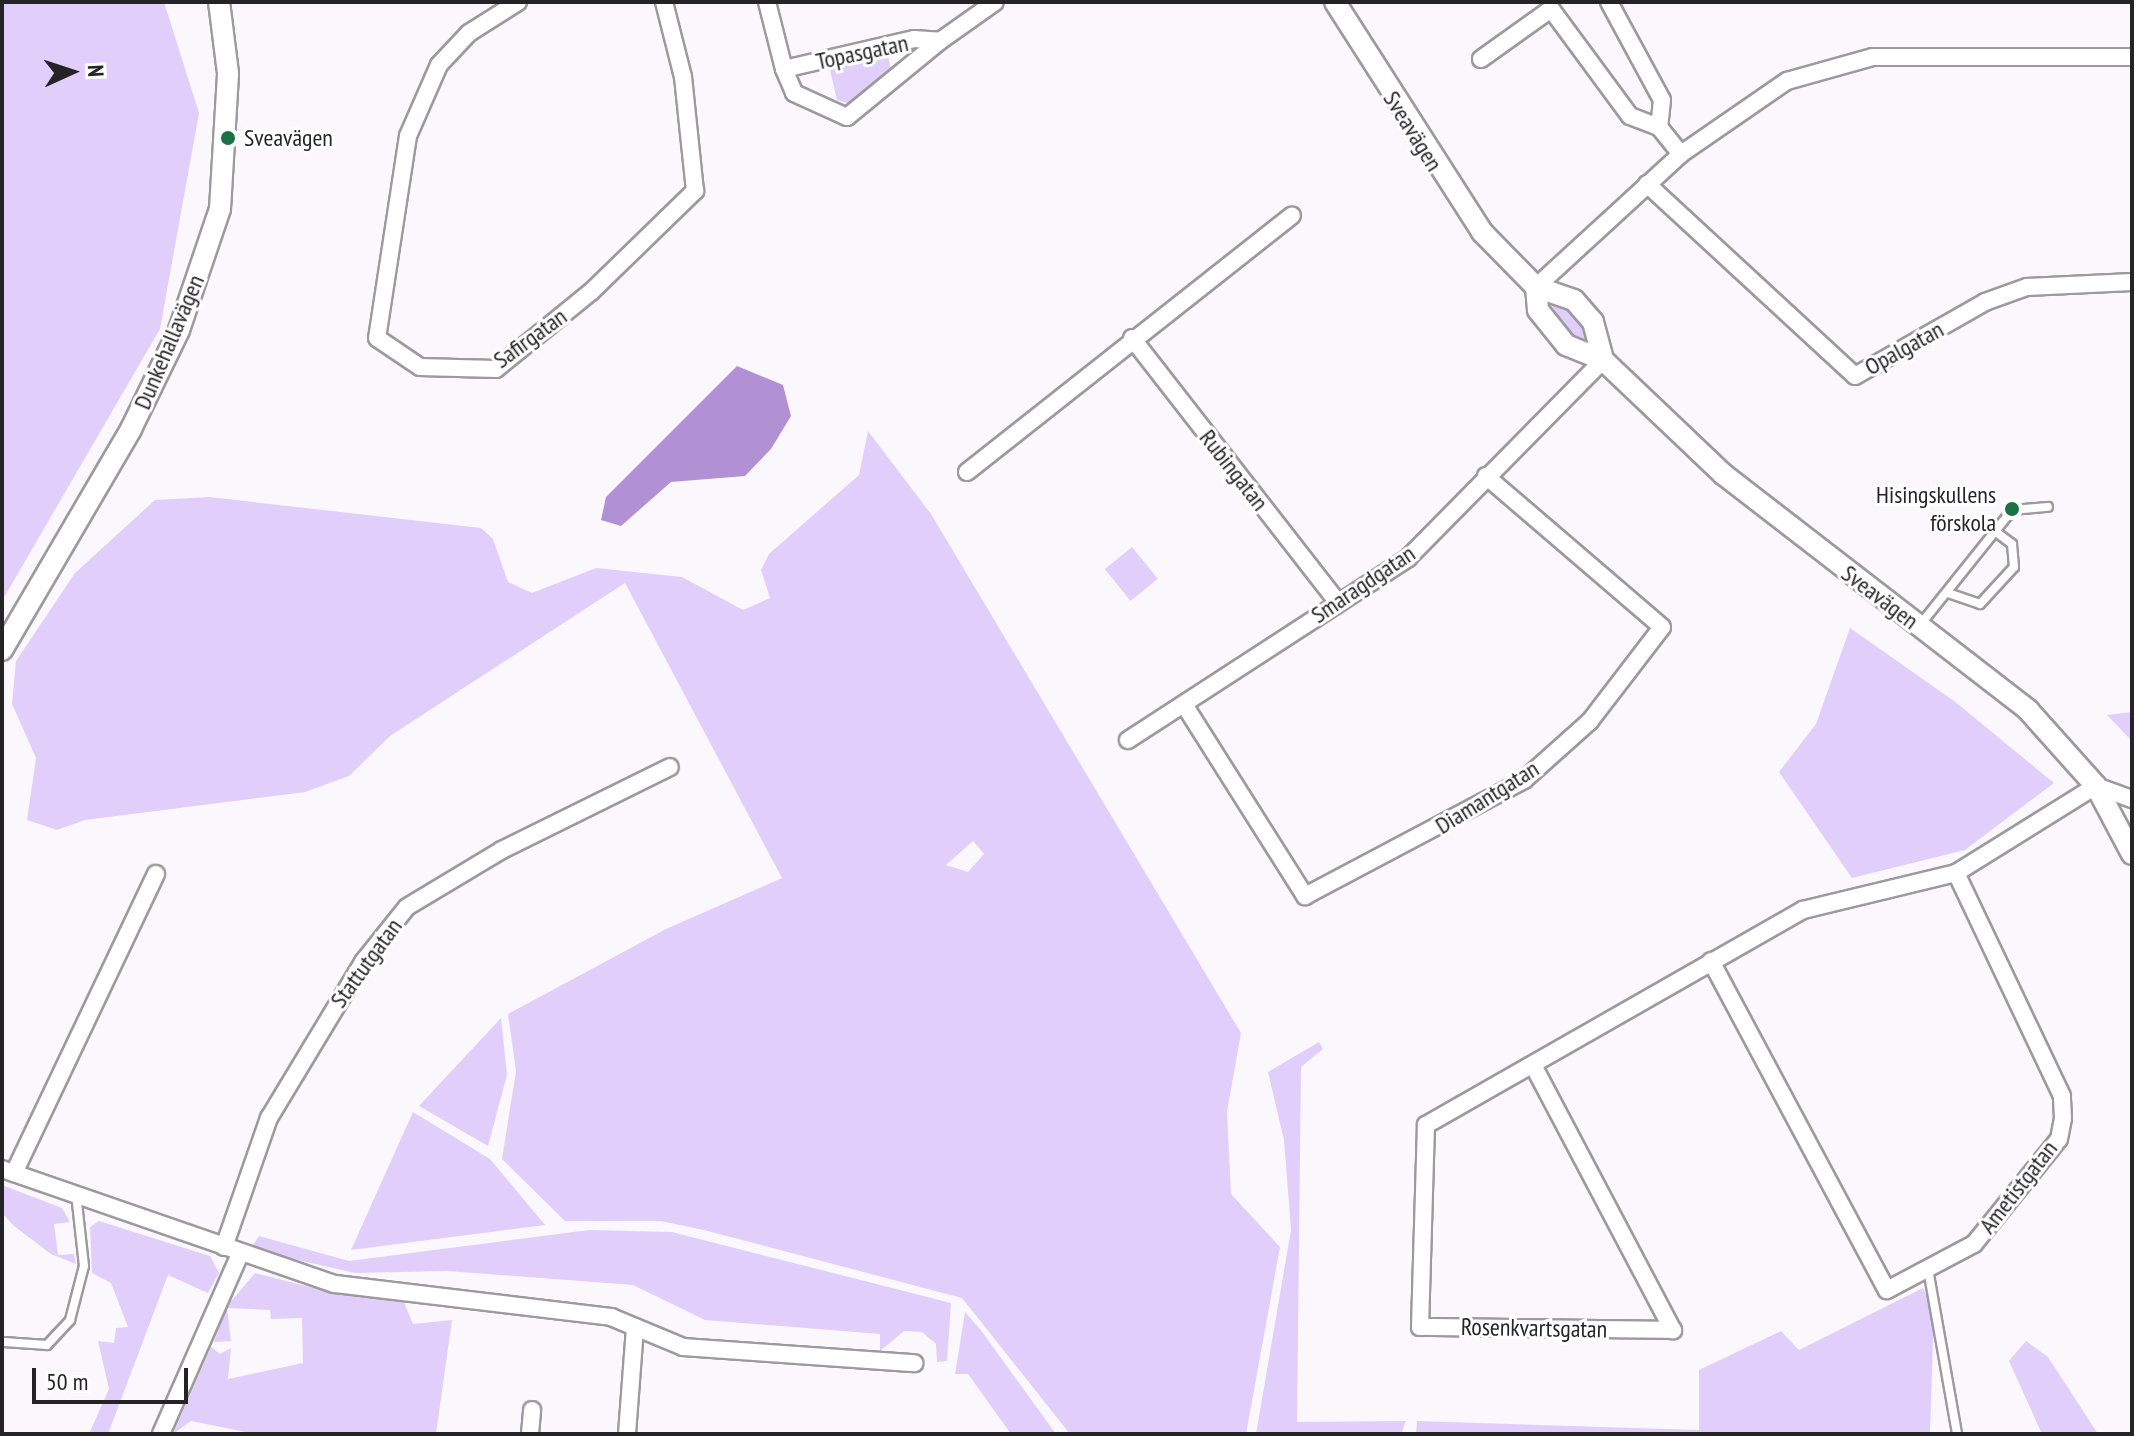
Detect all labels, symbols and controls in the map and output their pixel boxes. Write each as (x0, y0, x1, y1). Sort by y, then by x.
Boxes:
street label: Topasgatan (813, 28, 911, 76)
north arrow (32, 32, 112, 112)
text: N (82, 64, 110, 77)
street label: Sveavägen (1377, 86, 1449, 176)
place label: Sveavägen (244, 124, 333, 152)
marker: Sveavägen (219, 129, 237, 147)
street label: Dunkehallavägen (128, 270, 210, 414)
street label: Safirgatan (488, 302, 572, 374)
street label: Opalgatan (1860, 315, 1948, 381)
street label: Rubingatan (1193, 424, 1275, 516)
place label: Hisingskullens förskola (1876, 481, 1996, 537)
marker: Hisingskullens förskola (2003, 500, 2021, 518)
street label: Smaragdgatan (1306, 539, 1420, 629)
street label: Sveavägen (1836, 559, 1924, 635)
street label: Diamantgatan (1430, 754, 1544, 840)
street label: Stattutgatan (324, 913, 408, 1013)
street label: Ametistgatan (1973, 1135, 2063, 1239)
street label: Rosenkvartsgatan (1461, 1312, 1607, 1344)
scale bar (36, 1352, 192, 1402)
text: 50 m (46, 1366, 88, 1397)

